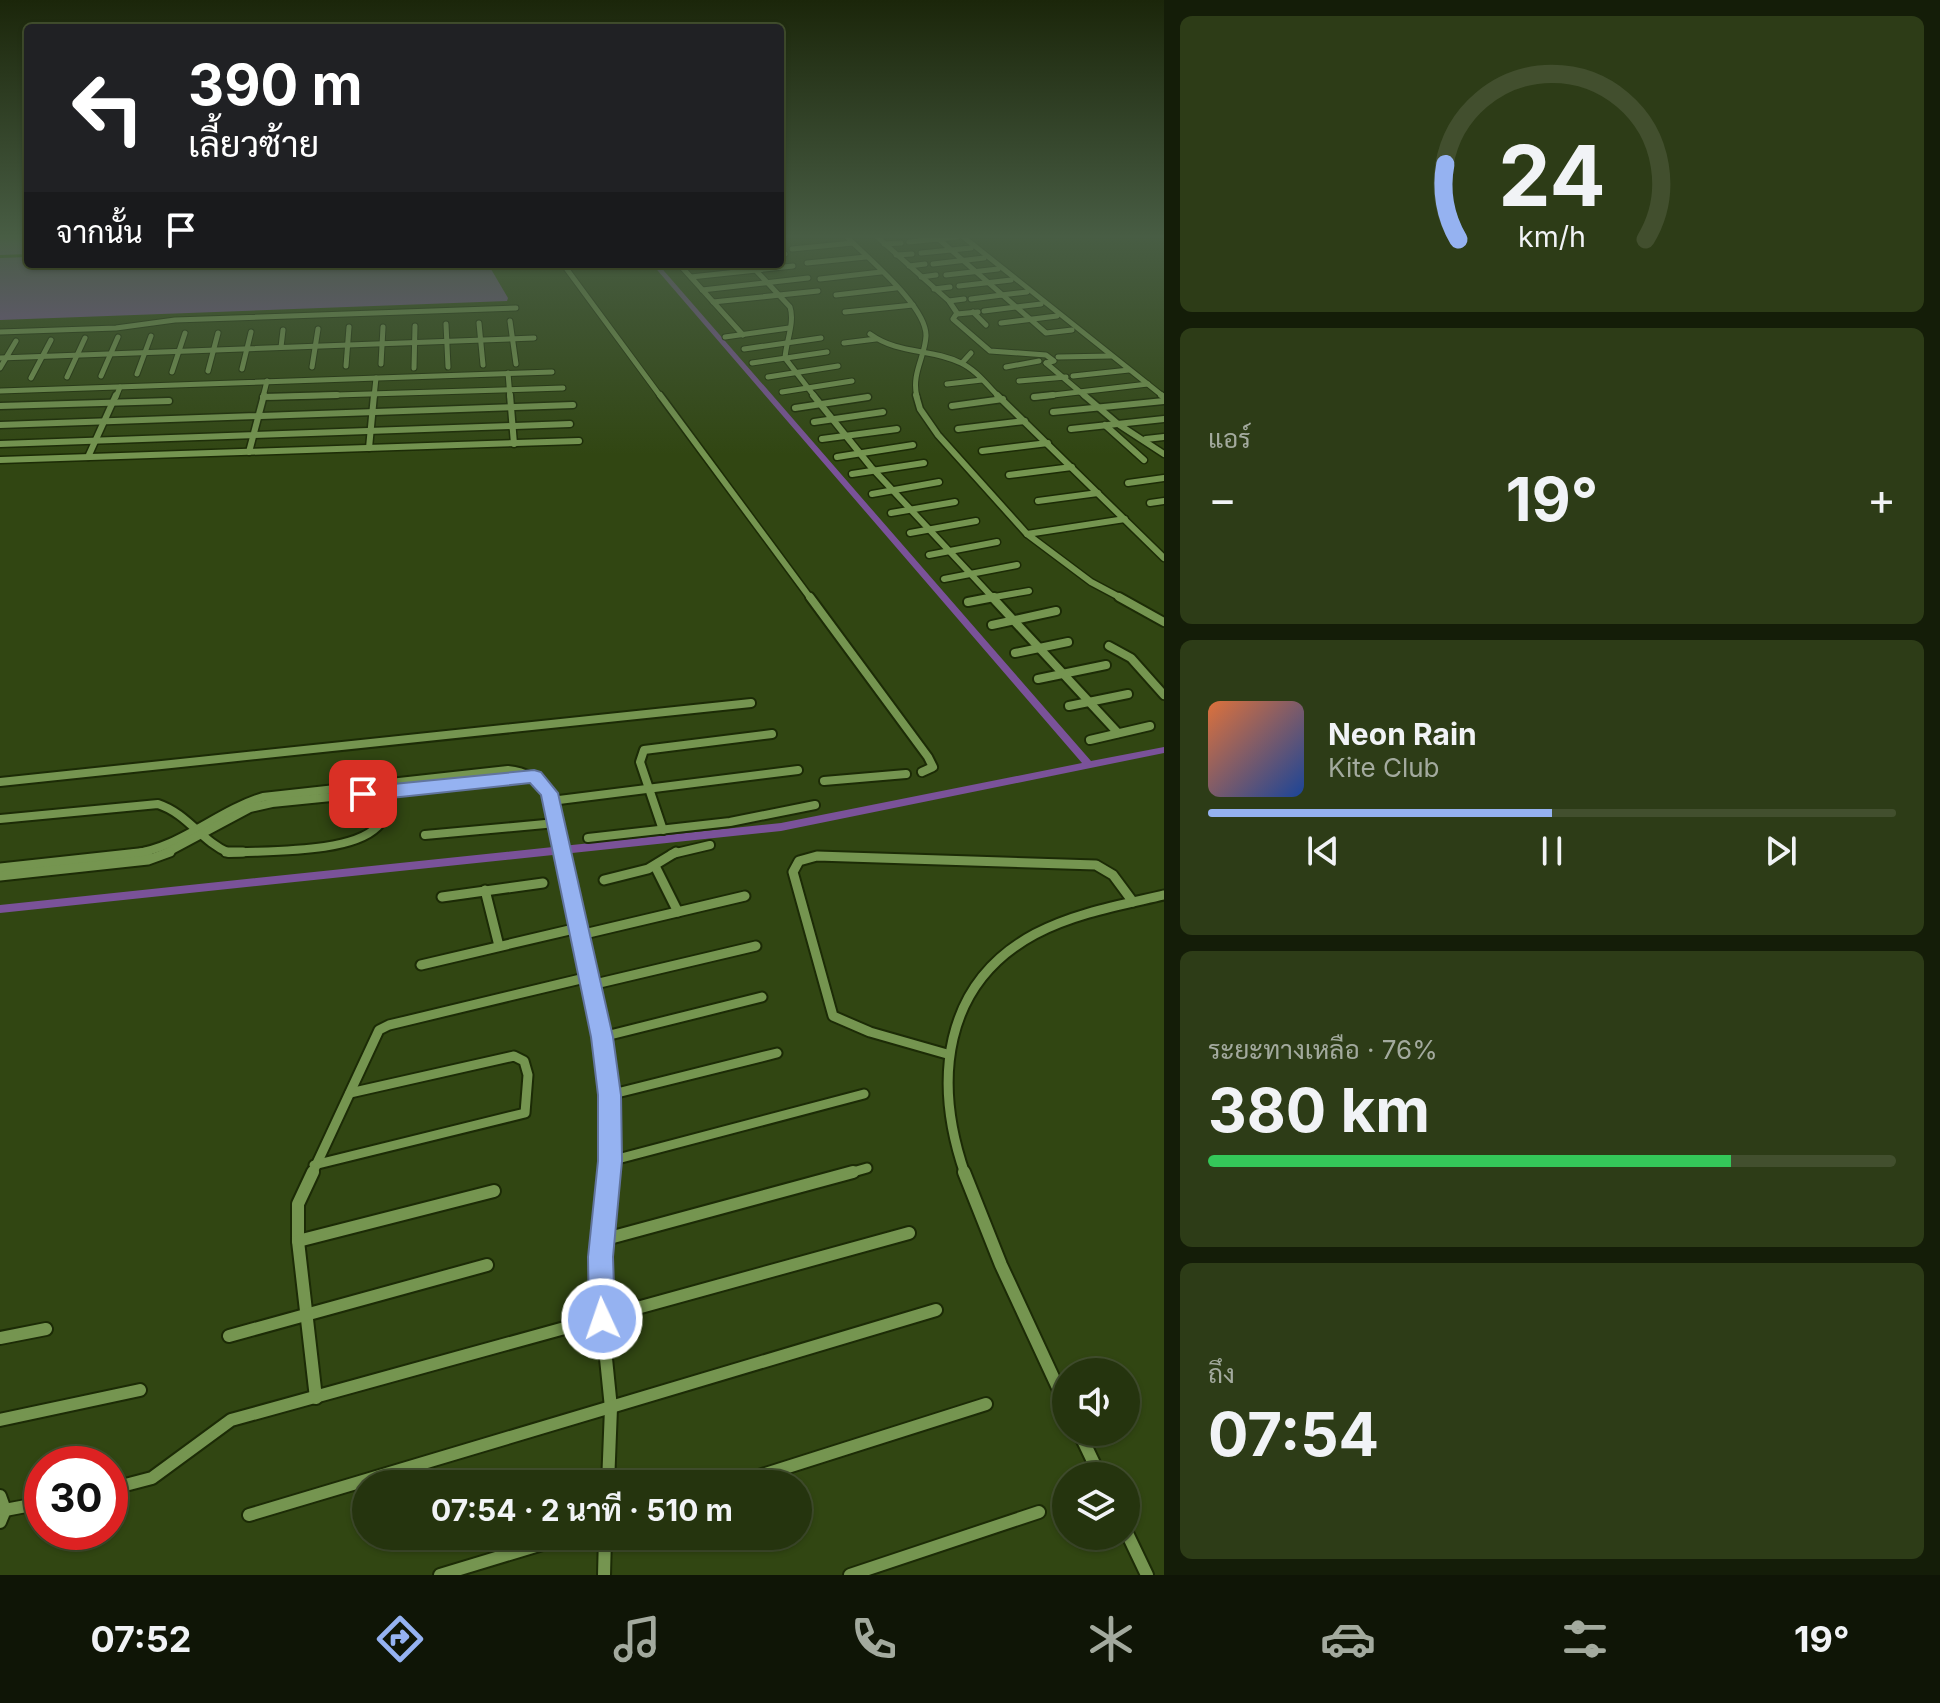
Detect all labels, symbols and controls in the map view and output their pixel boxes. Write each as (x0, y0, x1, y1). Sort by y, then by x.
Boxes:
text: 390 m (188, 51, 363, 119)
icon: left (56, 56, 160, 160)
text: เลี้ยวซ้าย (188, 122, 319, 166)
text: 24 (1498, 124, 1606, 225)
icon: arrive (159, 208, 203, 252)
text: จากนั้น (56, 214, 143, 250)
text: km/h (1518, 219, 1586, 254)
text: แอร์ (1208, 423, 1251, 454)
text: 19° (1506, 463, 1598, 535)
text: − (1208, 472, 1237, 526)
text: + (1867, 472, 1896, 526)
text: Neon Rain (1328, 716, 1477, 752)
text: Kite Club (1328, 752, 1439, 783)
pin (329, 760, 397, 828)
icon: arrive (341, 772, 385, 816)
icon: previous (1301, 829, 1345, 873)
icon: pause (1530, 829, 1574, 873)
icon: next (1759, 829, 1803, 873)
text: ระยะทางเหลือ · 76% (1208, 1034, 1438, 1065)
text: 380 km (1208, 1074, 1430, 1146)
position arrow (560, 1277, 644, 1361)
map controls (1052, 1358, 1140, 1550)
button: sound (1052, 1358, 1140, 1446)
text: ถึง (1208, 1358, 1235, 1389)
text: 07:54 (1208, 1398, 1379, 1470)
speed limit sign: 30 (24, 1446, 128, 1550)
button: layers (1052, 1462, 1140, 1550)
text: 07:54 · 2 นาที · 510 m (431, 1492, 733, 1528)
icon: directions (372, 1611, 428, 1667)
icon: music (609, 1611, 665, 1667)
icon: phone (846, 1611, 902, 1667)
icon: climate (1083, 1611, 1139, 1667)
icon: car (1320, 1611, 1376, 1667)
icon: filters (1557, 1611, 1613, 1667)
text: 07:52 (90, 1617, 191, 1661)
text: 19° (1794, 1617, 1850, 1661)

